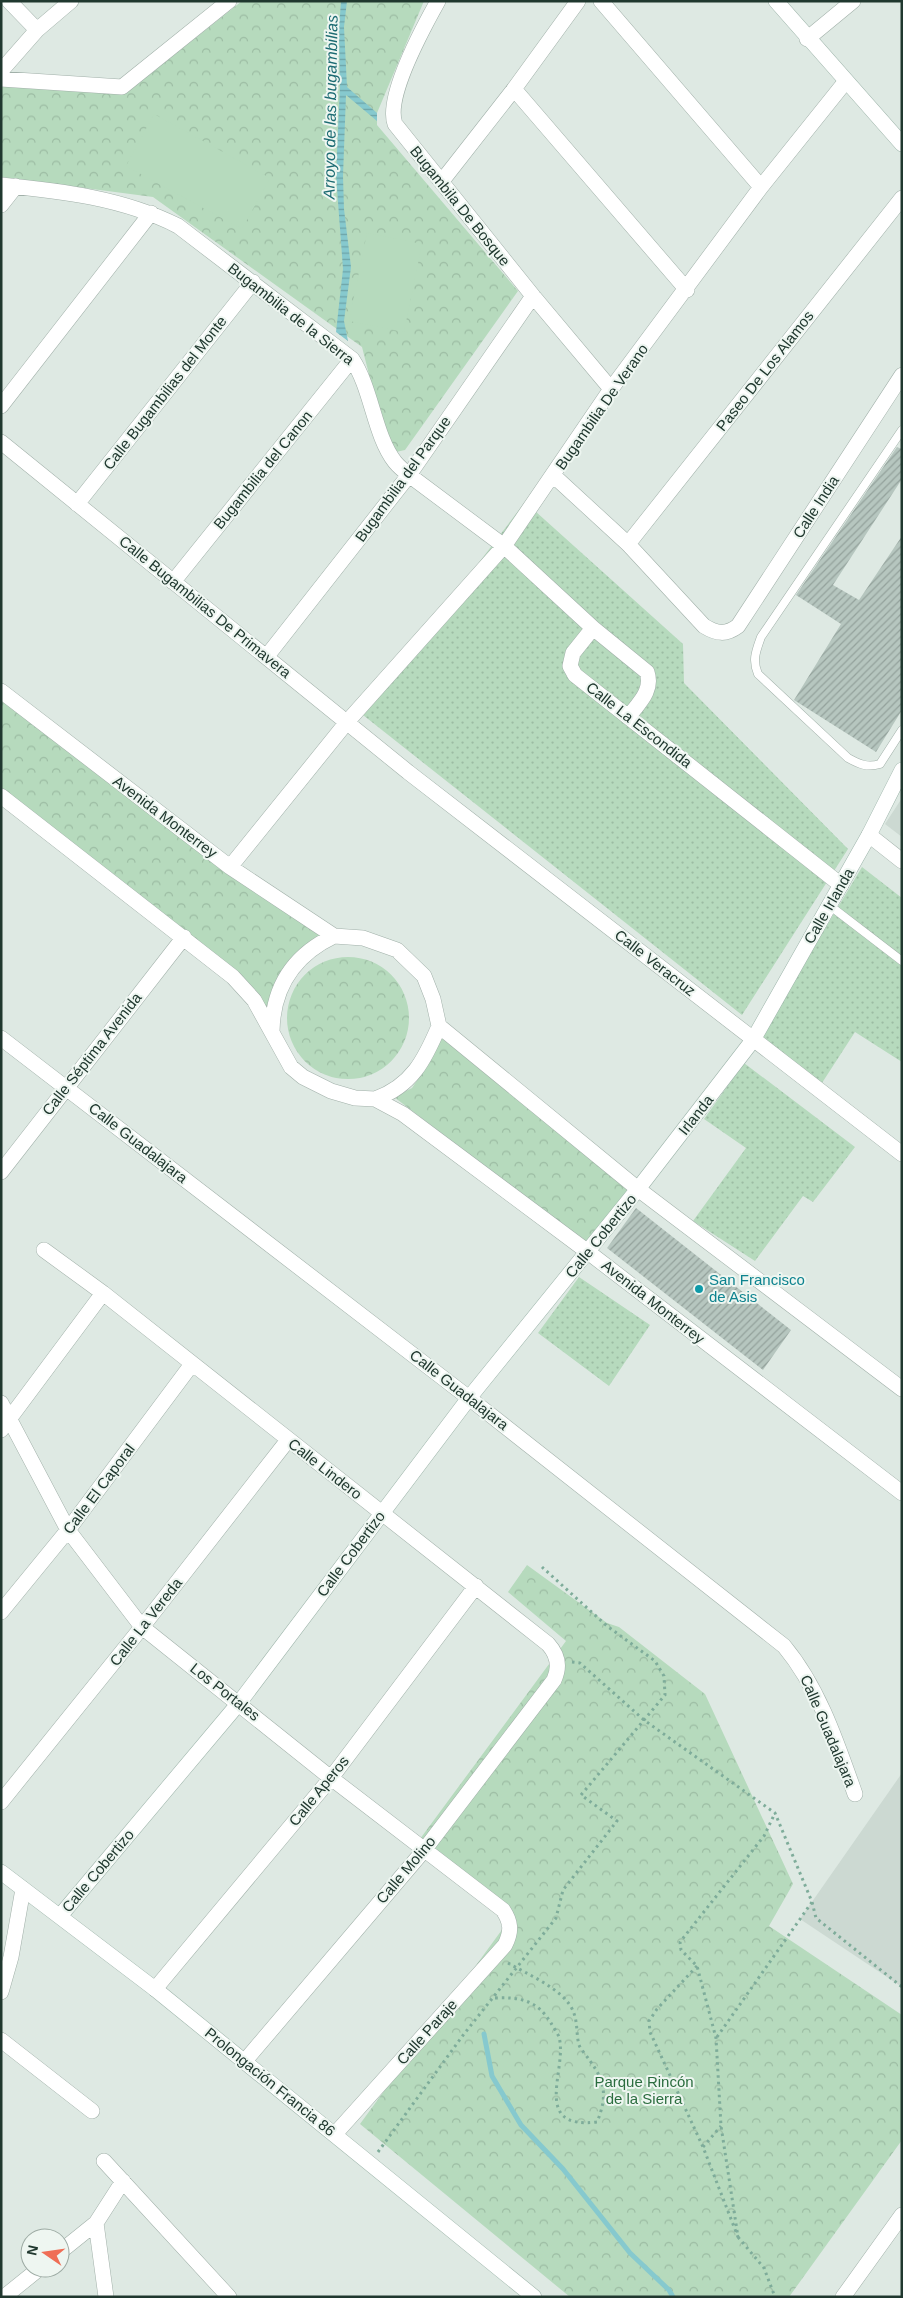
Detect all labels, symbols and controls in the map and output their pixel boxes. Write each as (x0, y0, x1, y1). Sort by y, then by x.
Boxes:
water label: Arroyo de las bugambilias (320, 15, 341, 200)
street label: Bugambila De Bosque (407, 142, 514, 269)
street label: Bugambilia de la Sierra (225, 259, 358, 368)
street label: Paseo De Los Alamos (712, 307, 817, 434)
street label: Calle Bugambilias del Monte (99, 313, 230, 473)
street label: Bugambilia De Verano (552, 341, 651, 473)
street label: Bugambilia del Canon (210, 407, 315, 532)
street label: Bugambilia del Parque (351, 413, 454, 545)
street label: Calle India (789, 472, 842, 541)
street label: Calle Bugambilias De Primavera (116, 532, 295, 682)
street label: Calle La Escondida (583, 678, 696, 771)
street label: Avenida Monterrey (110, 772, 221, 861)
street label: Calle Irlanda (800, 864, 857, 946)
street label: Calle Veracruz (612, 926, 699, 999)
street label: Calle Séptima Avenida (39, 989, 145, 1118)
street label: Irlanda (675, 1091, 717, 1138)
street label: Calle Guadalajara (86, 1099, 191, 1187)
street label: Calle Cobertizo (562, 1190, 639, 1281)
street label: Avenida Monterrey (599, 1256, 708, 1347)
place label: San Francisco de Asis (709, 1271, 805, 1305)
marker: San Francisco de Asis (693, 1283, 705, 1295)
street label: Calle Guadalajara (407, 1346, 512, 1434)
street label: Calle Lindero (285, 1435, 365, 1503)
street label: Calle El Caporal (59, 1440, 138, 1537)
street label: Calle Cobertizo (313, 1508, 388, 1600)
street label: Calle La Vereda (106, 1574, 186, 1669)
street label: Los Portales (187, 1659, 263, 1724)
street label: Calle Guadalajara (797, 1672, 860, 1790)
street label: Calle Aperos (285, 1752, 352, 1829)
street label: Calle Cobertizo (58, 1826, 137, 1915)
street label: Calle Molino (373, 1833, 439, 1907)
street label: Calle Paraje (393, 1996, 460, 2068)
street label: Prolongación Francia 86 (202, 2024, 339, 2139)
park label: Parque Rincón de la Sierra (594, 2073, 694, 2107)
north arrow (20, 2228, 70, 2278)
text: N (23, 2243, 41, 2257)

